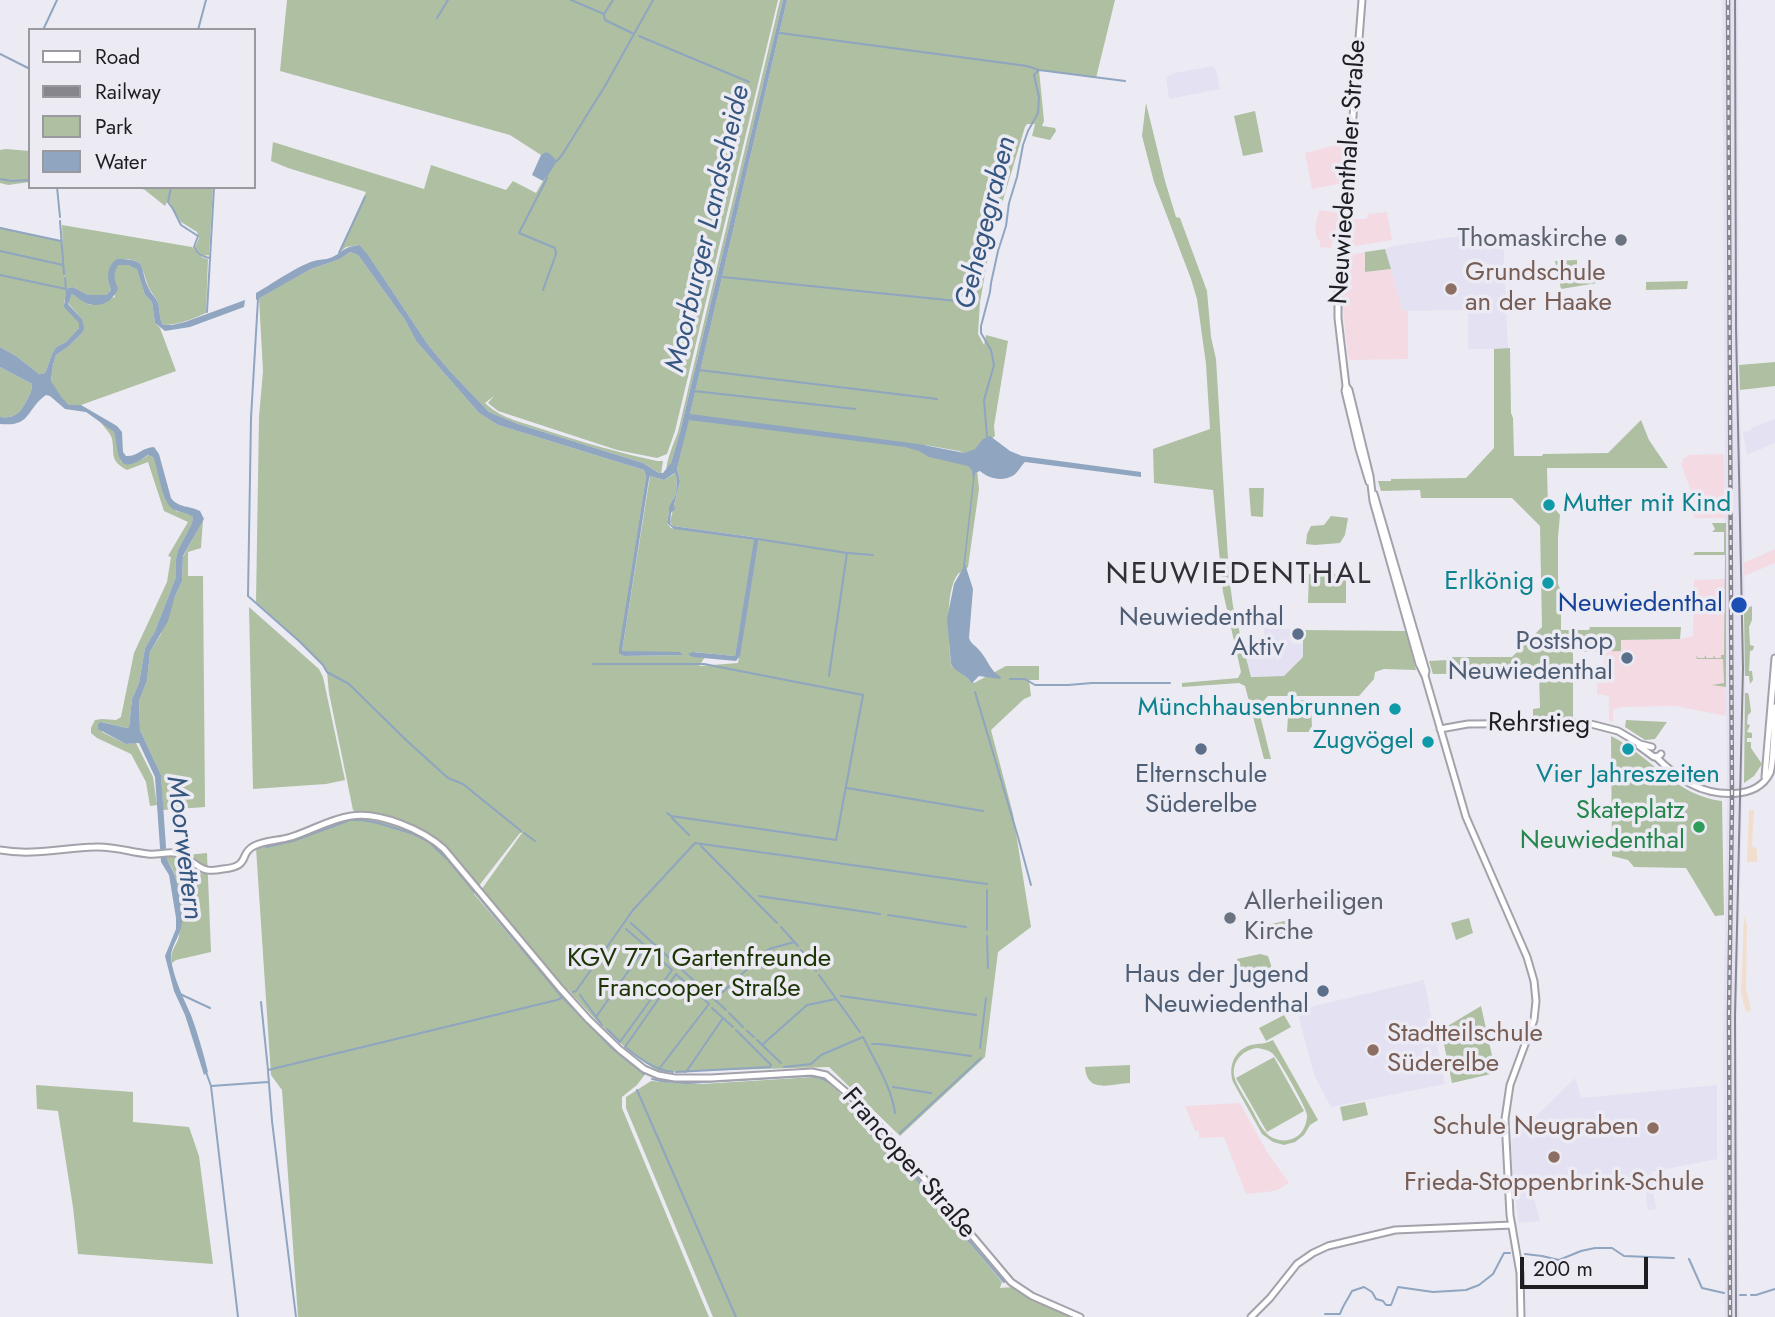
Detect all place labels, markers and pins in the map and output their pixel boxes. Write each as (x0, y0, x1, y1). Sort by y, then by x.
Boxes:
place label: Thomaskirche (1458, 224, 1607, 256)
marker: Thomaskirche (1613, 232, 1629, 248)
place label: Grundschule an der Haake (1465, 258, 1612, 320)
marker: Grundschule an der Haake (1443, 281, 1459, 297)
place label: Mutter mit Kind (1563, 489, 1731, 521)
marker: Mutter mit Kind (1541, 497, 1557, 513)
place label: Erlkönig (1444, 567, 1534, 599)
marker: Erlkönig (1540, 575, 1556, 591)
place label: Neuwiedenthal (1558, 589, 1723, 621)
marker: Neuwiedenthal (1729, 595, 1749, 615)
place label: Neuwiedenthal Aktiv (1119, 603, 1284, 664)
marker: Neuwiedenthal Aktiv (1290, 626, 1306, 642)
place label: Postshop Neuwiedenthal (1448, 627, 1613, 688)
marker: Postshop Neuwiedenthal (1619, 650, 1635, 666)
place label: Münchhausenbrunnen (1138, 693, 1381, 725)
marker: Münchhausenbrunnen (1387, 701, 1403, 717)
place label: Zugvögel (1313, 726, 1414, 758)
marker: Zugvögel (1420, 734, 1436, 750)
marker: Elternschule Süderelbe (1193, 741, 1209, 757)
marker: Vier Jahreszeiten (1620, 741, 1636, 757)
place label: Elternschule Süderelbe (1135, 760, 1267, 822)
place label: Vier Jahreszeiten (1536, 760, 1720, 792)
place label: Skateplatz Neuwiedenthal (1520, 796, 1685, 858)
marker: Skateplatz Neuwiedenthal (1691, 819, 1707, 835)
place label: Allerheiligen Kirche (1244, 887, 1384, 948)
marker: Allerheiligen Kirche (1222, 910, 1238, 926)
place label: Haus der Jugend Neuwiedenthal (1124, 960, 1309, 1021)
marker: Haus der Jugend Neuwiedenthal (1315, 983, 1331, 999)
place label: Stadtteilschule Süderelbe (1387, 1019, 1543, 1080)
marker: Stadtteilschule Süderelbe (1365, 1042, 1381, 1058)
place label: Schule Neugraben (1433, 1112, 1639, 1144)
marker: Schule Neugraben (1645, 1120, 1661, 1136)
marker: Frieda-Stoppenbrink-Schule (1546, 1149, 1562, 1165)
place label: Frieda-Stoppenbrink-Schule (1404, 1168, 1704, 1200)

